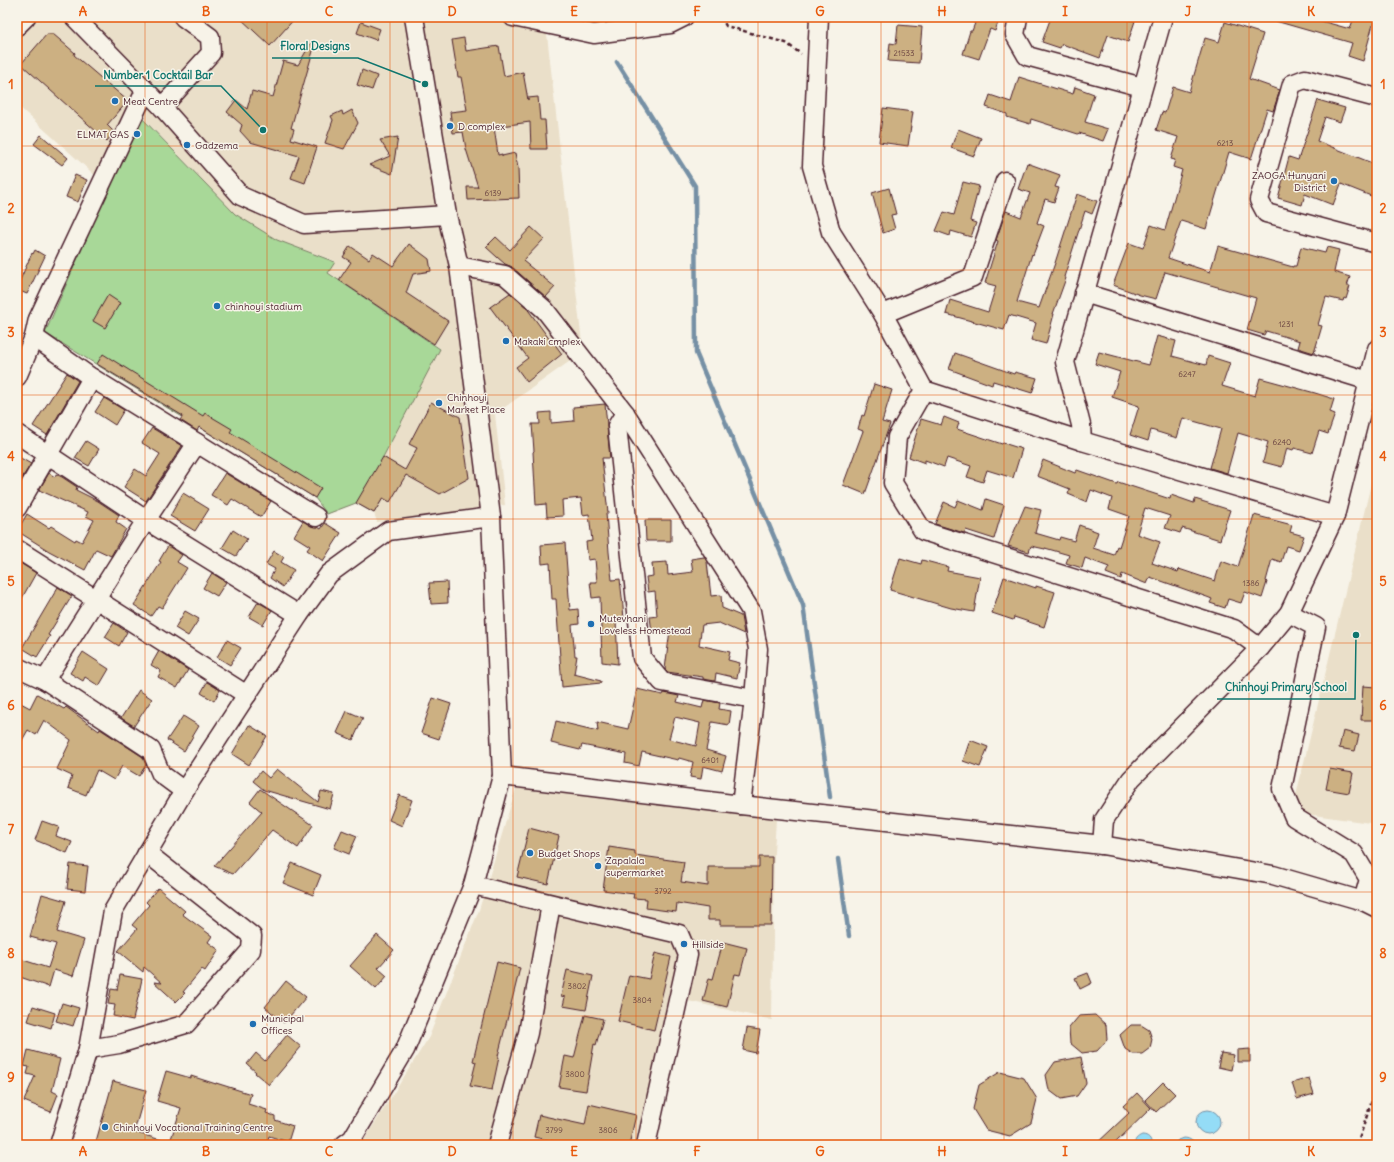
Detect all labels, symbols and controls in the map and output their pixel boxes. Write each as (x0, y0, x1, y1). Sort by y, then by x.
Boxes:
text: A (79, 3, 88, 20)
text: B (202, 3, 211, 20)
text: C (325, 3, 334, 20)
text: D (447, 3, 457, 20)
text: E (570, 3, 578, 20)
text: F (693, 3, 701, 20)
text: G (815, 3, 825, 20)
text: H (937, 3, 947, 20)
text: I (1062, 3, 1068, 20)
text: J (1185, 3, 1192, 20)
text: K (1307, 3, 1316, 20)
callout: Floral Designs (272, 35, 358, 58)
text: Floral Designs (280, 39, 350, 54)
house number: 21533 (893, 48, 915, 58)
callout: Number 1 Cocktail Bar (95, 63, 221, 86)
text: Number 1 Cocktail Bar (103, 68, 213, 82)
text: 1 (8, 76, 14, 93)
text: 1 (1380, 76, 1386, 93)
place label: Meat Centre (123, 95, 178, 108)
marker: Meat Centre (110, 96, 120, 106)
place label: D complex (458, 120, 505, 133)
marker: D complex (445, 121, 455, 131)
place label: ELMAT GAS (77, 128, 129, 141)
marker: ELMAT GAS (132, 129, 142, 139)
house number: 6213 (1217, 138, 1234, 148)
place label: Gadzema (195, 139, 239, 152)
marker: Gadzema (182, 140, 192, 150)
place label: ZAOGA Hunyani District (1252, 169, 1327, 194)
marker: ZAOGA Hunyani District (1329, 176, 1339, 186)
house number: 6139 (485, 188, 502, 198)
text: 2 (7, 200, 15, 217)
text: 2 (1379, 200, 1387, 217)
place label: chinhoyi stadium (225, 300, 302, 313)
marker: chinhoyi stadium (212, 301, 222, 311)
house number: 1231 (1278, 319, 1294, 329)
text: 3 (7, 324, 15, 341)
text: 3 (1379, 324, 1387, 341)
place label: Makaki cmplex (514, 335, 580, 348)
marker: Makaki cmplex (501, 336, 511, 346)
house number: 6247 (1178, 369, 1196, 379)
place label: Chinhoyi Market Place (447, 391, 505, 416)
marker: Chinhoyi Market Place (434, 398, 444, 408)
house number: 6240 (1273, 437, 1291, 447)
text: 4 (7, 448, 15, 465)
text: 4 (1379, 448, 1387, 465)
text: 5 (7, 573, 15, 590)
text: 5 (1379, 573, 1387, 590)
house number: 1386 (1243, 578, 1260, 588)
place label: Mutevhani Loveless Homestead (599, 612, 691, 637)
marker: Mutevhani Loveless Homestead (586, 619, 596, 629)
callout: Chinhoyi Primary School (1217, 676, 1355, 699)
text: Chinhoyi Primary School (1225, 680, 1347, 695)
text: 6 (7, 697, 15, 714)
text: 6 (1379, 697, 1387, 714)
house number: 6401 (701, 755, 719, 765)
text: 7 (8, 821, 15, 838)
text: 7 (1380, 821, 1387, 838)
place label: Budget Shops (538, 847, 601, 860)
marker: Budget Shops (525, 848, 535, 858)
place label: Zapalala supermarket (606, 854, 665, 879)
marker: Zapalala supermarket (593, 861, 603, 871)
house number: 3792 (654, 886, 672, 896)
place label: Hillside (692, 938, 724, 951)
marker: Hillside (679, 939, 689, 949)
text: 8 (7, 945, 15, 962)
text: 8 (1379, 945, 1387, 962)
house number: 3802 (568, 981, 587, 991)
house number: 3804 (632, 995, 652, 1005)
place label: Municipal Offices (261, 1012, 304, 1037)
marker: Municipal Offices (248, 1019, 258, 1029)
text: 9 (7, 1069, 15, 1086)
house number: 3800 (565, 1069, 585, 1079)
text: 9 (1379, 1069, 1387, 1086)
place label: Chinhoyi Vocational Training Centre (113, 1121, 273, 1134)
marker: Chinhoyi Vocational Training Centre (100, 1122, 110, 1132)
house number: 3799 (545, 1125, 563, 1135)
house number: 3806 (598, 1125, 618, 1135)
text: A (79, 1143, 88, 1160)
text: B (202, 1143, 211, 1160)
text: C (325, 1143, 334, 1160)
text: D (447, 1143, 457, 1160)
text: E (570, 1143, 578, 1160)
text: F (693, 1143, 701, 1160)
text: G (815, 1143, 825, 1160)
text: H (937, 1143, 947, 1160)
text: I (1062, 1143, 1068, 1160)
text: J (1185, 1143, 1192, 1160)
text: K (1307, 1143, 1316, 1160)

